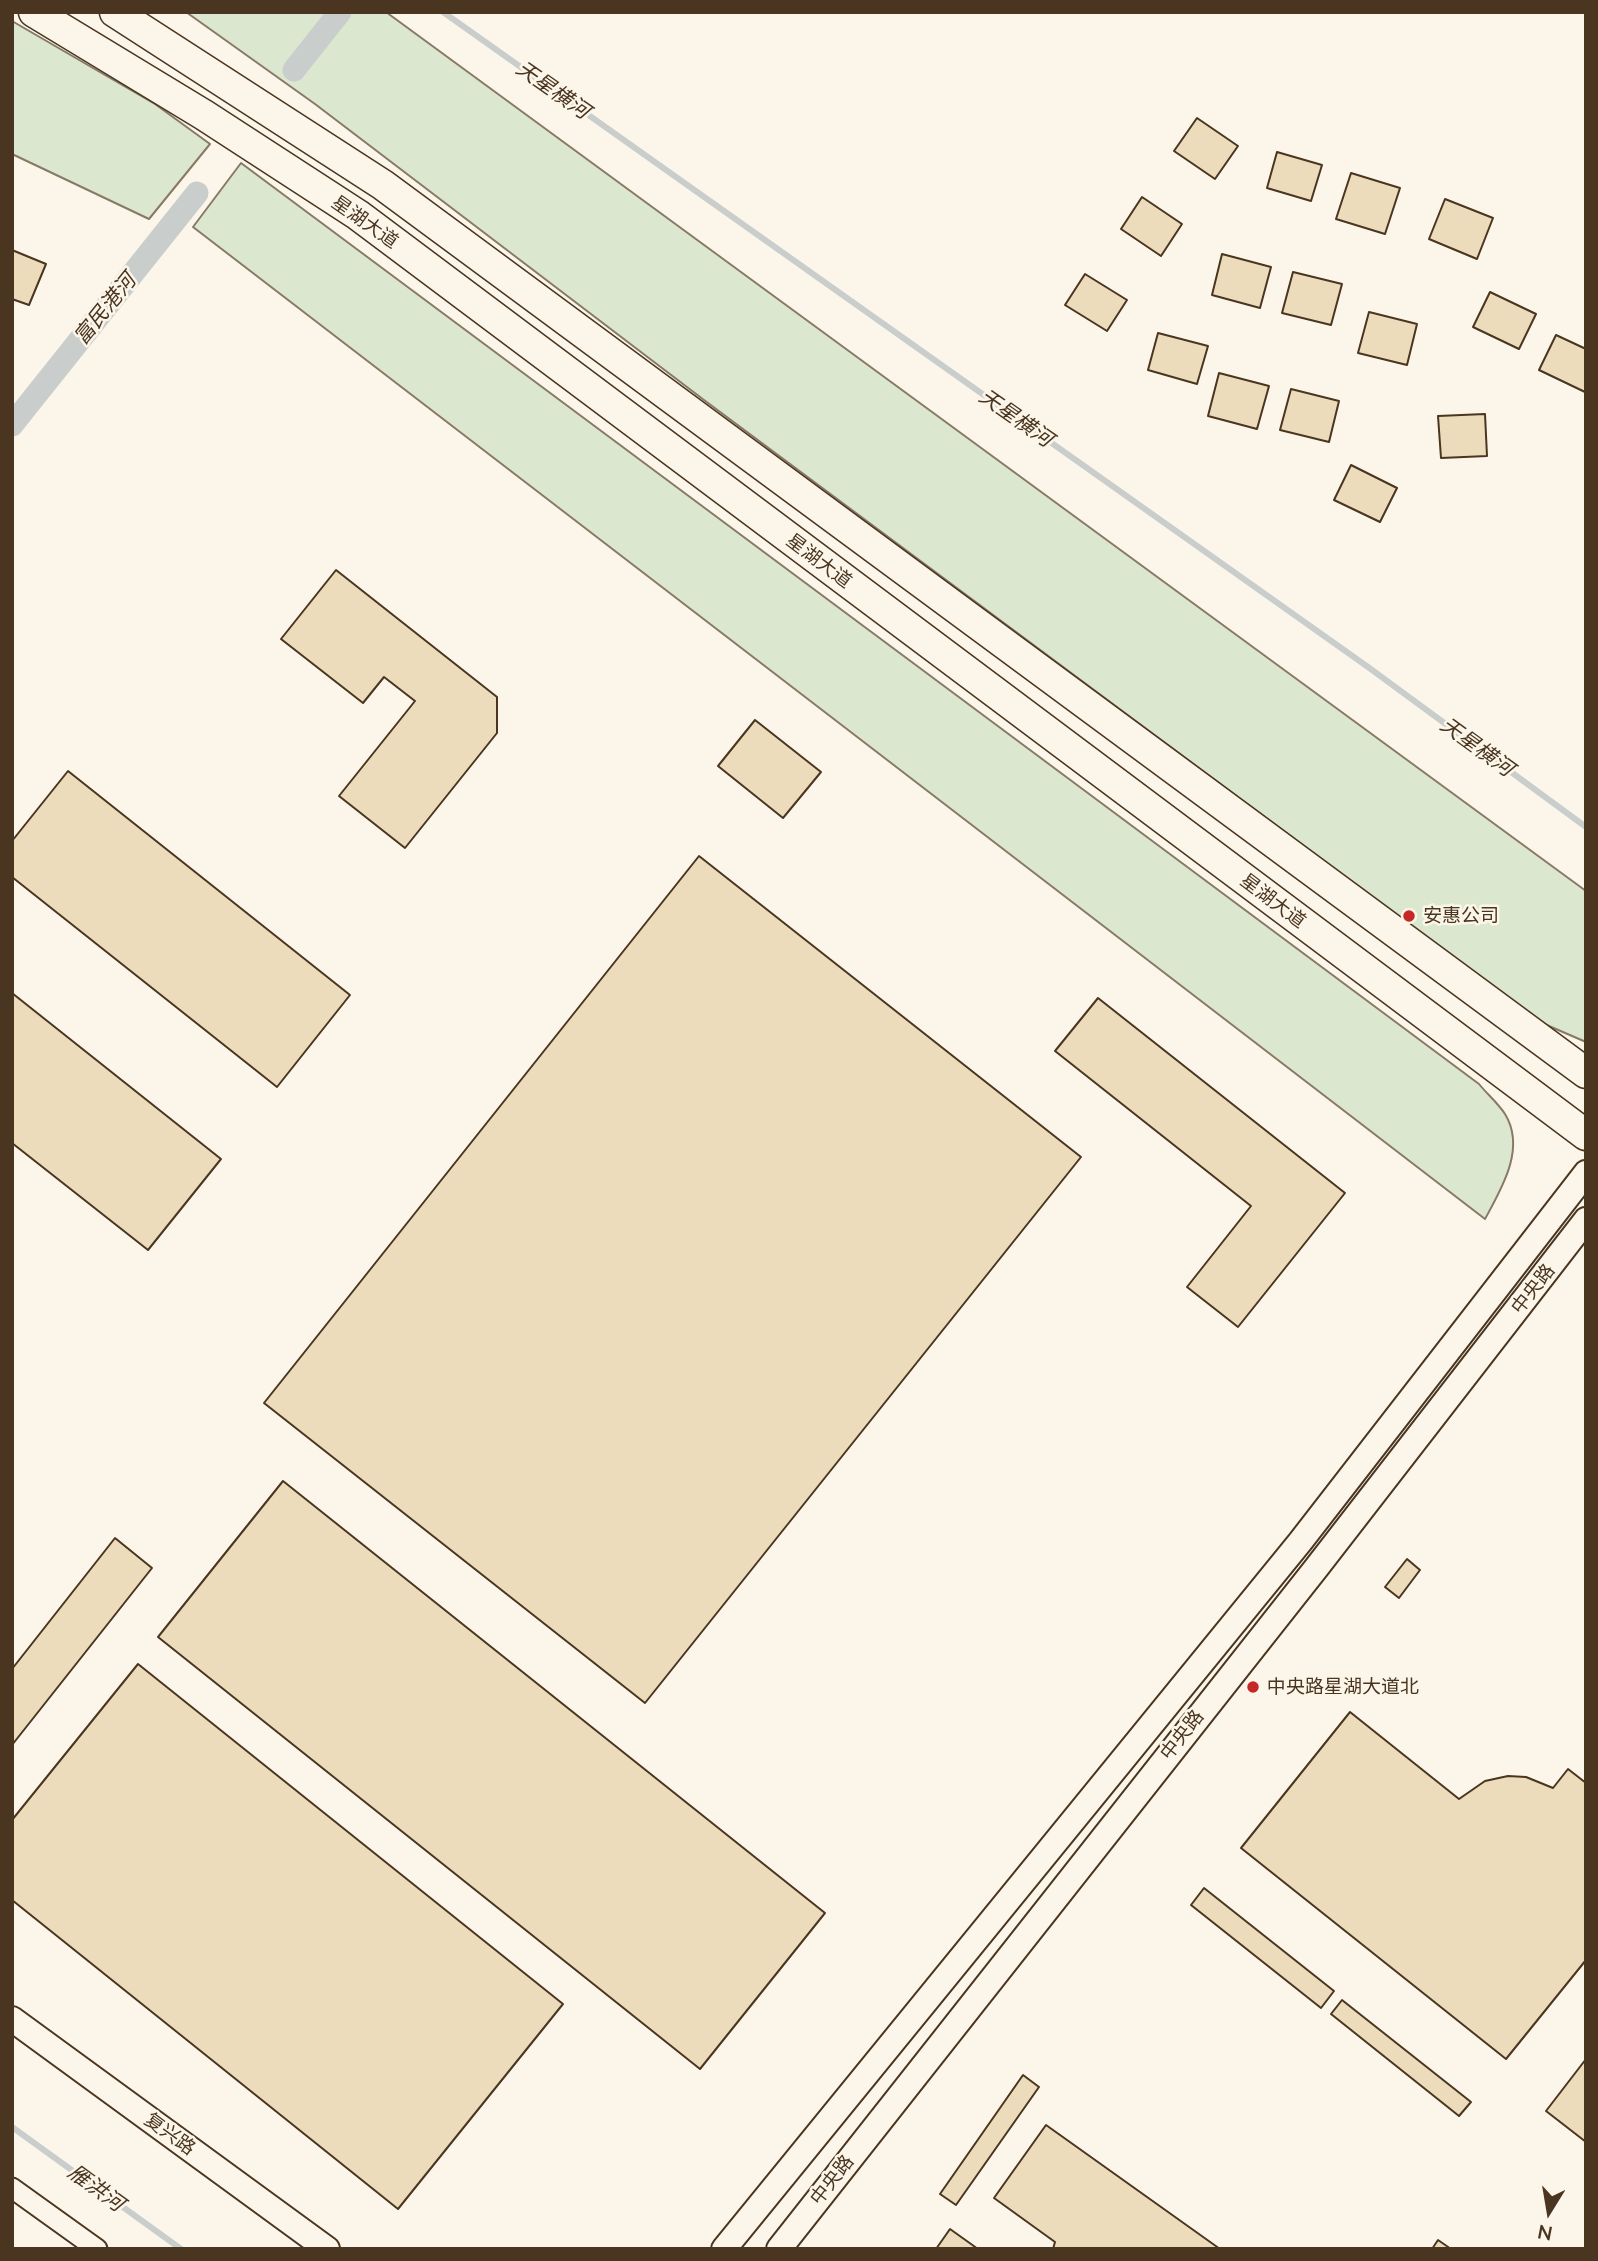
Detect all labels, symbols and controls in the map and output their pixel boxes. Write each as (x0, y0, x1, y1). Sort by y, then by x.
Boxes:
water label: 天星横河 (511, 56, 595, 124)
street label: 星湖大道 (327, 191, 403, 253)
water label: 富民港河 (69, 268, 141, 350)
water label: 天星横河 (974, 384, 1058, 452)
street label: 星湖大道 (782, 529, 856, 593)
water label: 天星横河 (1436, 712, 1518, 782)
street label: 星湖大道 (1236, 869, 1310, 933)
place label: 安惠公司 (1423, 905, 1499, 927)
marker: 安惠公司 (1401, 908, 1417, 924)
street label: 中央路 (1506, 1260, 1560, 1318)
place label: 中央路星湖大道北 (1267, 1676, 1419, 1698)
marker: 中央路星湖大道北 (1245, 1679, 1261, 1695)
street label: 中央路 (1155, 1706, 1209, 1764)
street label: 复兴路 (140, 2108, 200, 2160)
street label: 中央路 (805, 2151, 859, 2209)
water label: 雁洪河 (63, 2159, 129, 2217)
north arrow (1514, 2177, 1584, 2247)
text: N (1536, 2220, 1554, 2246)

